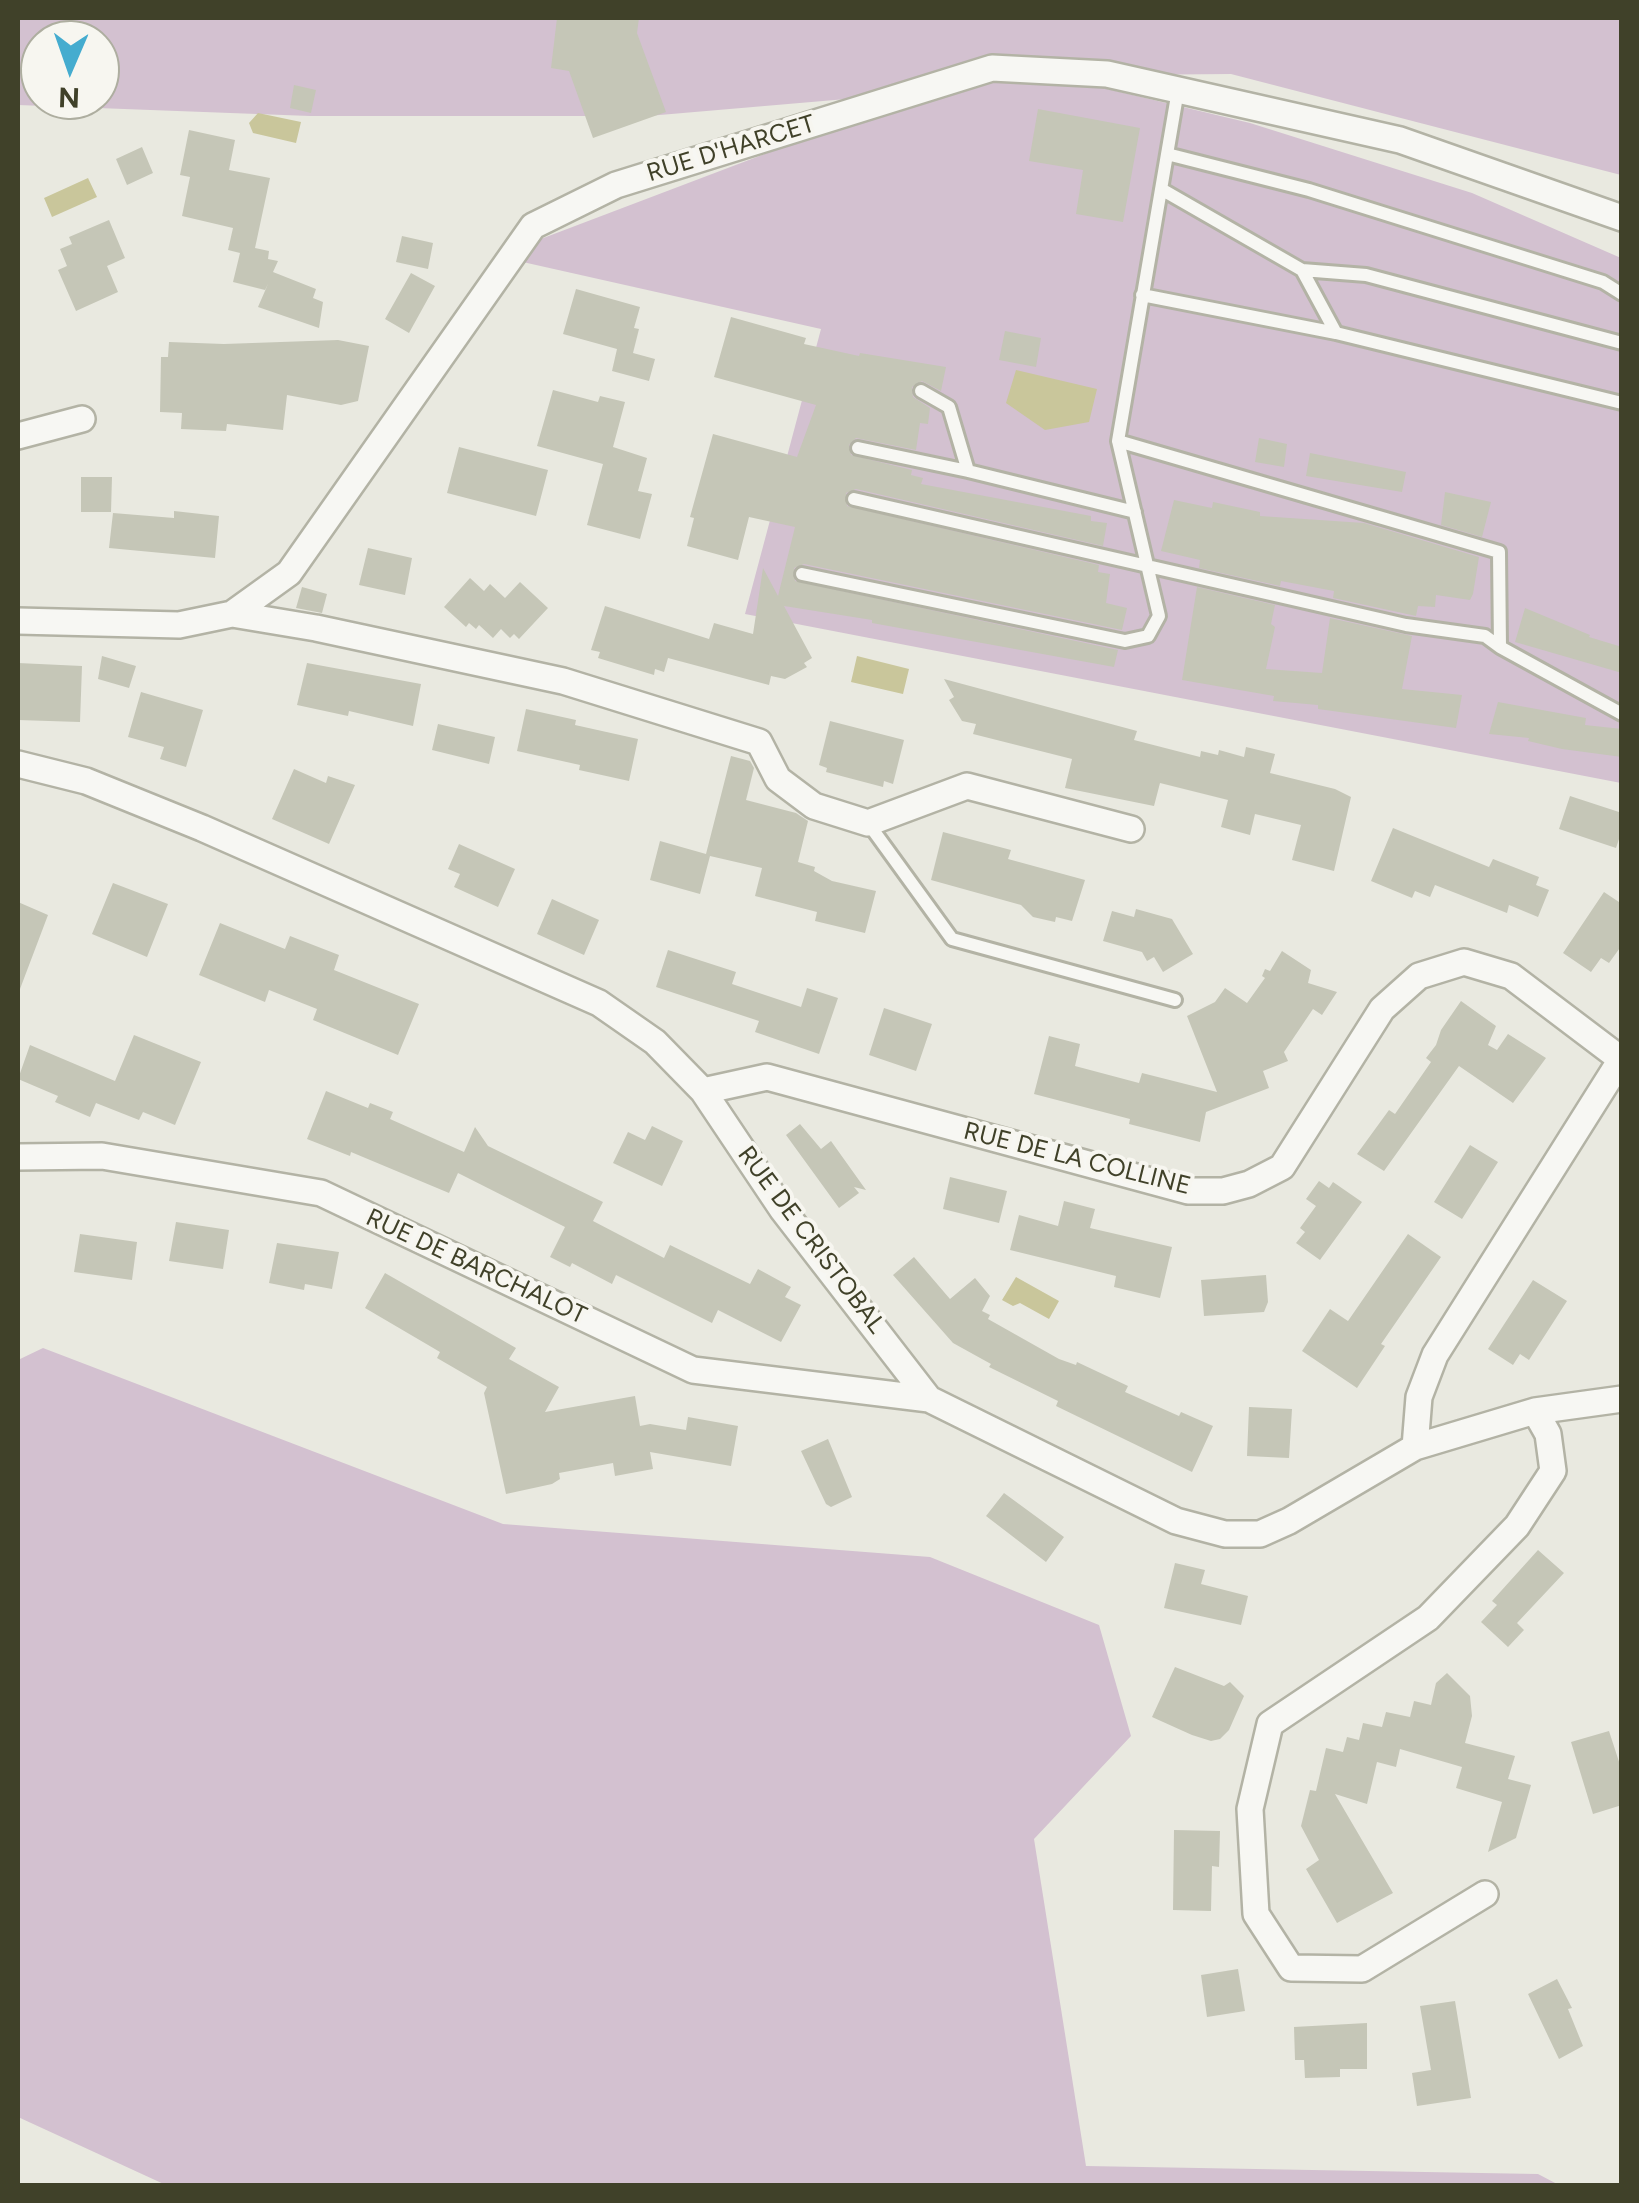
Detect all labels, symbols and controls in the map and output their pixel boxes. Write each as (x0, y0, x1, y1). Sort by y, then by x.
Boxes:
north arrow (20, 20, 120, 120)
text: N (58, 81, 80, 115)
street label: RUE D'HARCET (643, 109, 819, 189)
street label: RUE DE LA COLLINE (960, 1116, 1194, 1202)
street label: RUE DE CRISTOBAL (731, 1140, 891, 1340)
street label: RUE DE BARCHALOT (361, 1203, 591, 1331)

